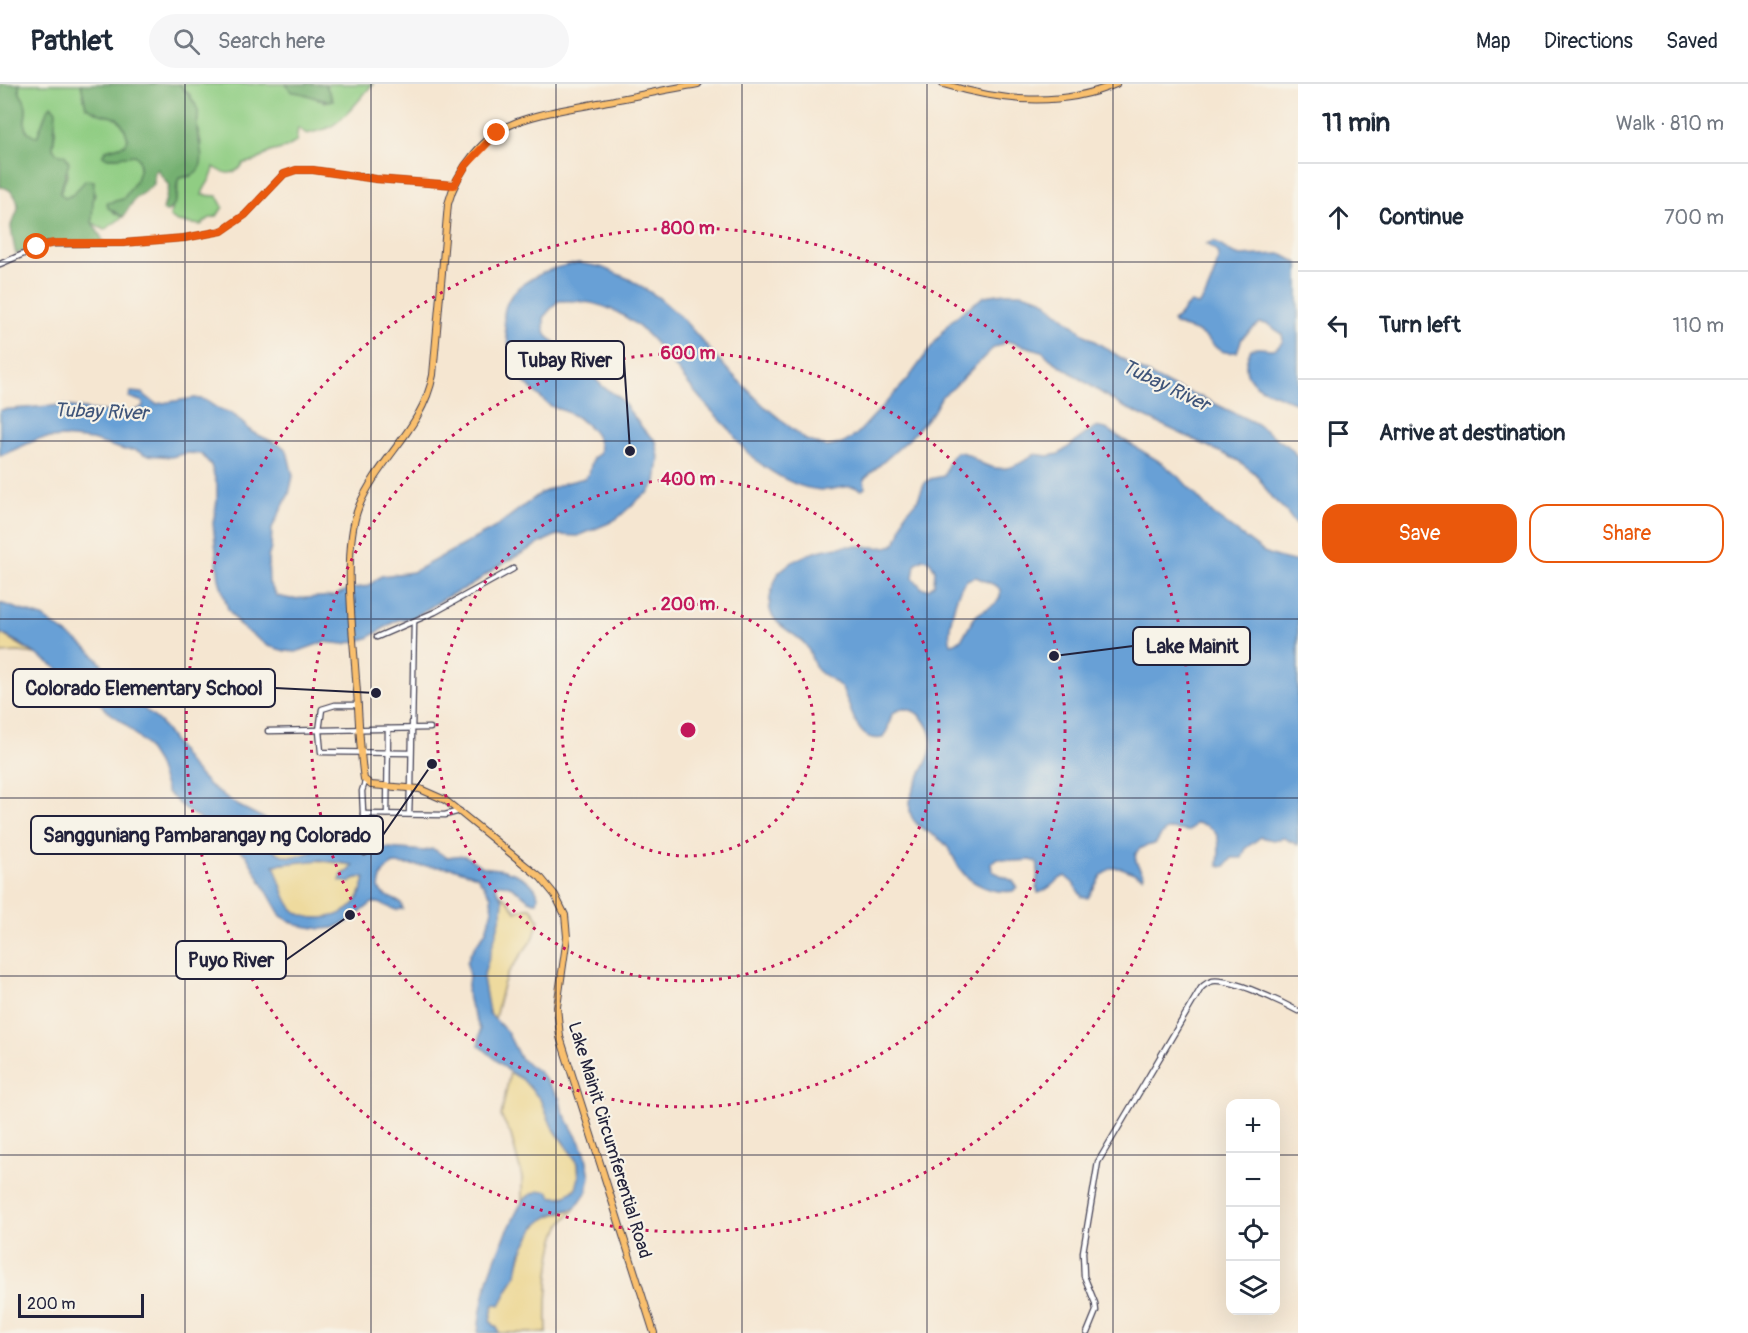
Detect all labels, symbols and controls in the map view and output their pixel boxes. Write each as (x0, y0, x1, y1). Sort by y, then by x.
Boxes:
search box (149, 14, 569, 68)
text: Pathlet (30, 24, 113, 59)
icon: search (170, 25, 203, 58)
text: Search here (218, 27, 325, 55)
text: Map (1476, 28, 1511, 55)
text: Directions (1544, 28, 1633, 55)
text: Saved (1666, 28, 1718, 55)
text: 11 min (1322, 107, 1390, 139)
text: Walk · 810 m (1616, 111, 1724, 136)
route end (483, 119, 509, 145)
icon: ahead (1322, 201, 1355, 234)
text: Continue (1379, 203, 1463, 231)
text: 700 m (1664, 205, 1724, 230)
text: 800 m (661, 217, 715, 240)
route start (23, 233, 49, 259)
icon: left (1322, 309, 1355, 342)
text: Turn left (1379, 311, 1461, 339)
text: 110 m (1673, 313, 1724, 338)
callout: Tubay River (506, 341, 624, 379)
text: 600 m (661, 342, 715, 365)
text: Tubay River (517, 348, 613, 373)
water label: Tubay River (1118, 354, 1216, 419)
water label: Tubay River (53, 397, 151, 426)
icon: arrive (1322, 417, 1355, 450)
text: Arrive at destination (1379, 419, 1565, 447)
text: 400 m (661, 468, 715, 491)
button: Save (1322, 504, 1517, 563)
button: Share (1529, 504, 1724, 563)
text: 200 m (661, 593, 715, 616)
callout: Lake Mainit (1133, 627, 1250, 665)
text: Lake Mainit (1145, 634, 1239, 659)
callout: Colorado Elementary School (13, 669, 275, 707)
text: Colorado Elementary School (25, 676, 263, 701)
centre of rings (678, 720, 698, 740)
callout: Sangguniang Pambarangay ng Colorado (31, 816, 383, 854)
text: Sangguniang Pambarangay ng Colorado (43, 823, 371, 848)
callout: Puyo River (176, 941, 286, 979)
text: Puyo River (188, 948, 275, 973)
street label: Lake Mainit Circumferential Road (563, 1019, 656, 1261)
map controls (1226, 1099, 1280, 1315)
button: + (1226, 1099, 1280, 1153)
button: − (1226, 1153, 1280, 1207)
button: locate (1226, 1207, 1280, 1261)
button: layers (1226, 1261, 1280, 1315)
scale bar (18, 1291, 144, 1318)
text: 200 m (27, 1294, 75, 1314)

